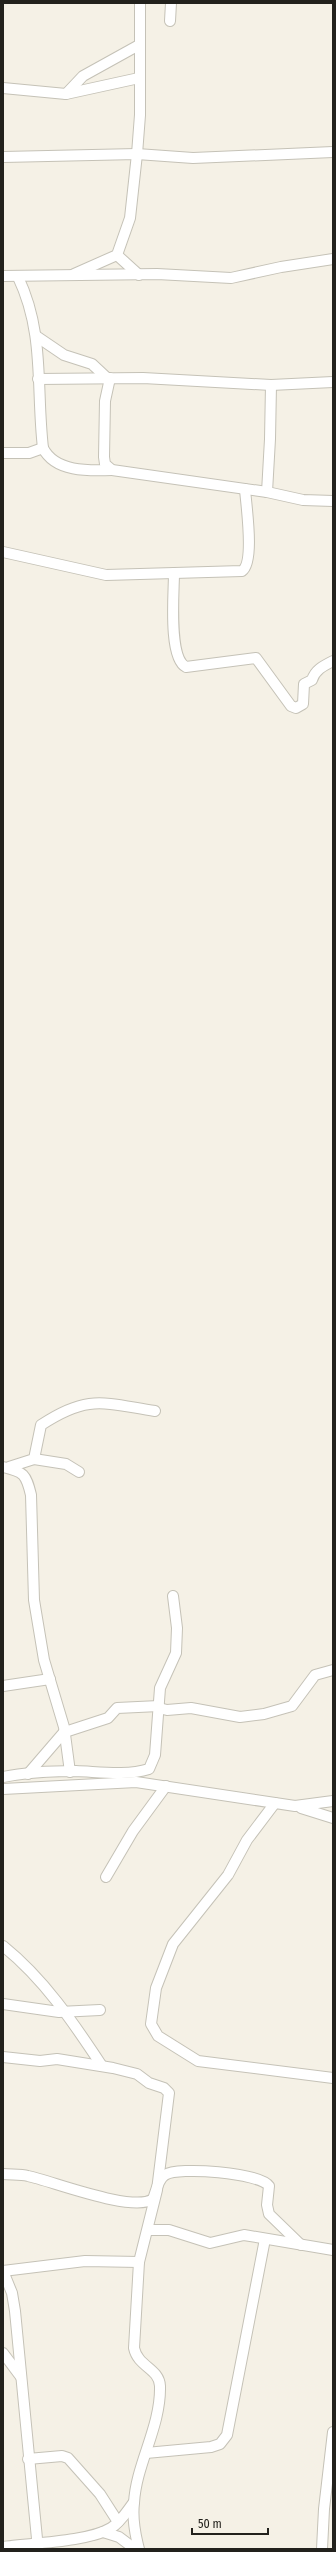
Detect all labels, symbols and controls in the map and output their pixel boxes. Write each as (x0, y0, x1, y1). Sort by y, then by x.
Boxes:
scale bar (192, 2510, 268, 2536)
text: 50 m (198, 2517, 222, 2531)

